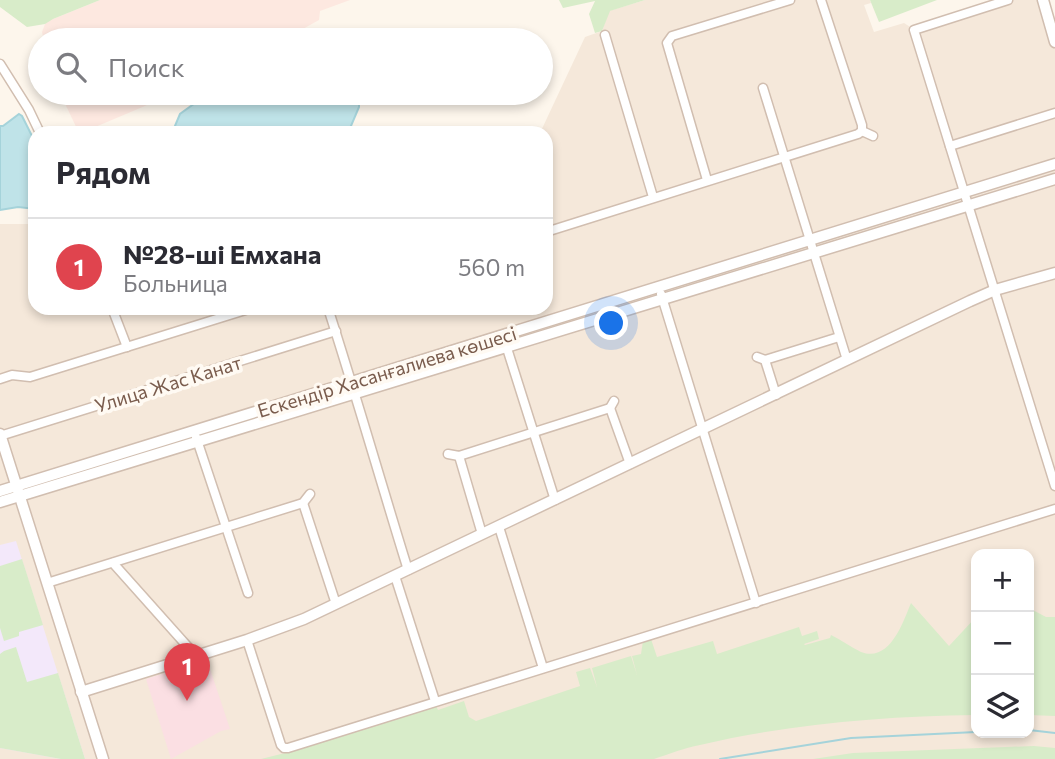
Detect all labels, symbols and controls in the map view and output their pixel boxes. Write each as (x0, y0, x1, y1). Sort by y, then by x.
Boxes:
search box (28, 28, 553, 105)
icon: search (52, 48, 90, 86)
text: Поиск (108, 51, 185, 82)
text: Рядом (56, 153, 150, 190)
text: №28-ші Емхана (123, 238, 321, 269)
text: 1 (74, 253, 84, 281)
text: 560 m (458, 253, 525, 281)
text: Больница (123, 269, 228, 297)
your location (594, 306, 628, 340)
street label: Ескендір Хасанғалиева көшесі (255, 321, 519, 422)
street label: Улица Жас Канат (92, 350, 244, 417)
map controls (971, 549, 1034, 738)
button: + (971, 549, 1034, 612)
button: − (971, 612, 1034, 675)
pin: 1 (164, 643, 210, 701)
button: layers (971, 675, 1034, 738)

